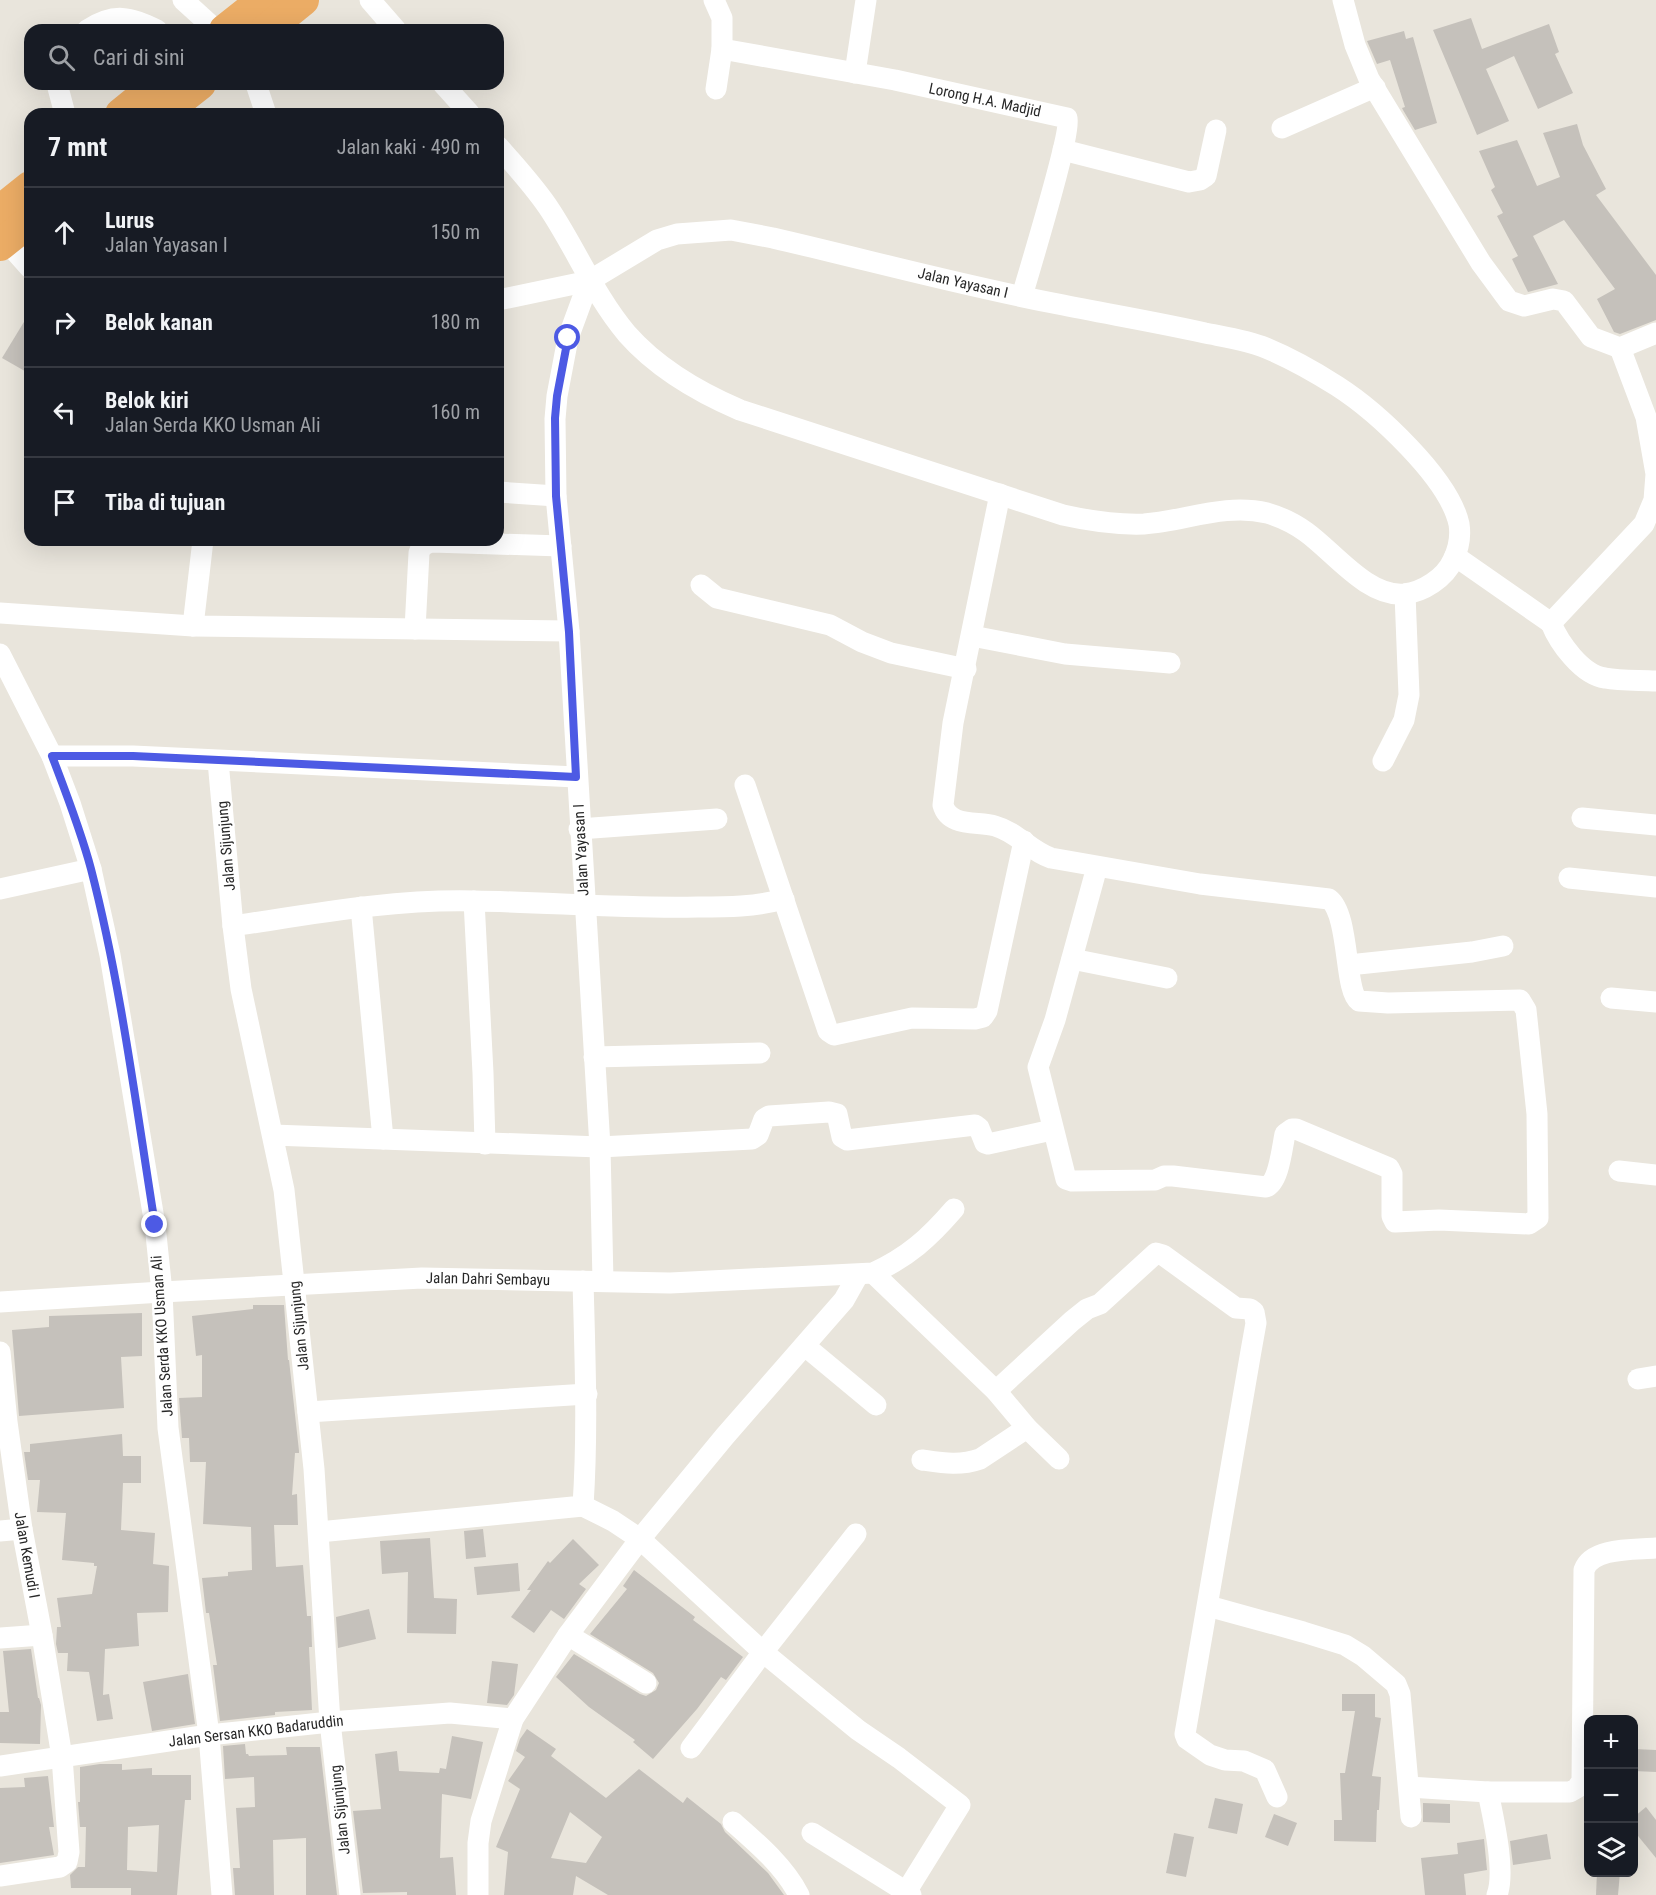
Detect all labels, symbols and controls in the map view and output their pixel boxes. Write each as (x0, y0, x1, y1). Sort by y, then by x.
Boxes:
search box (24, 24, 504, 90)
icon: search (45, 41, 78, 74)
text: Cari di sini (93, 45, 185, 70)
street label: Lorong H.A. Madjid (927, 79, 1043, 121)
text: 7 mnt (48, 132, 107, 162)
text: Jalan kaki · 490 m (337, 135, 480, 159)
text: Lurus (105, 208, 154, 233)
icon: ahead (48, 216, 81, 249)
text: 150 m (431, 220, 480, 244)
text: Jalan Yayasan I (105, 233, 228, 257)
street label: Jalan Yayasan I (916, 264, 1010, 302)
icon: right (48, 306, 81, 339)
text: Belok kanan (105, 310, 213, 335)
text: 180 m (431, 310, 480, 334)
route start (554, 324, 580, 350)
text: Belok kiri (105, 388, 189, 413)
icon: left (48, 396, 81, 429)
text: 160 m (431, 400, 480, 424)
text: Jalan Serda KKO Usman Ali (105, 413, 321, 437)
icon: arrive (48, 486, 81, 519)
text: Tiba di tujuan (105, 490, 225, 515)
street label: Jalan Sijunjung (213, 800, 239, 892)
street label: Jalan Yayasan I (570, 804, 592, 896)
route end (141, 1211, 167, 1237)
street label: Jalan Serda KKO Usman Ali (147, 1255, 177, 1417)
street label: Jalan Dahri Sembayu (426, 1269, 550, 1289)
street label: Jalan Sijunjung (285, 1280, 313, 1372)
street label: Jalan Kemudi I (11, 1510, 43, 1600)
street label: Jalan Sersan KKO Badaruddin (168, 1711, 344, 1751)
map controls (1584, 1715, 1638, 1877)
button: + (1584, 1715, 1638, 1769)
street label: Jalan Sijunjung (326, 1764, 354, 1856)
button: − (1584, 1769, 1638, 1823)
button: layers (1584, 1823, 1638, 1877)

